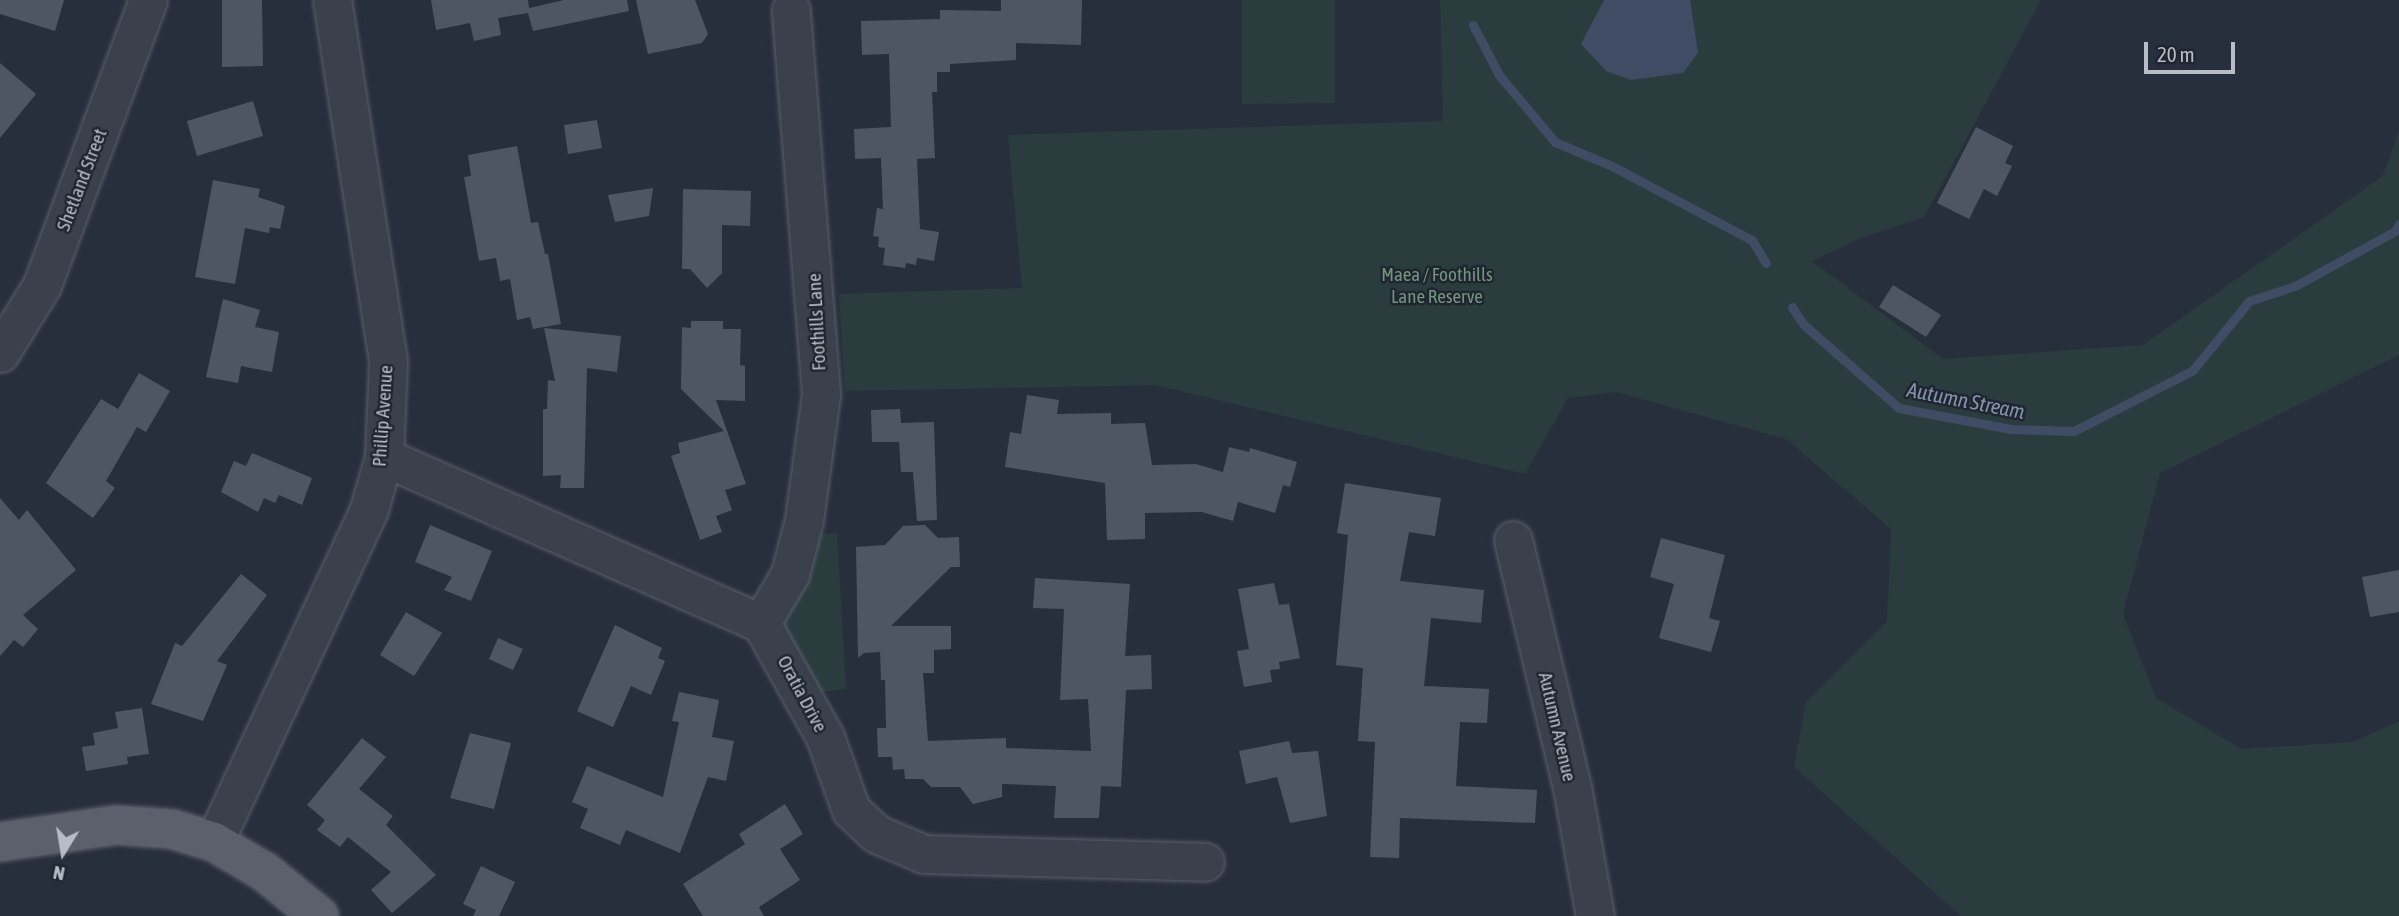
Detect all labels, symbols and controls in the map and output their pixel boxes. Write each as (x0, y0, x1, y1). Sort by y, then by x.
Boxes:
scale bar (2147, 28, 2238, 72)
text: 20 m (2157, 42, 2195, 66)
street label: Shetland Street (52, 126, 112, 234)
park label: Maea / Foothills Lane Reserve (1381, 264, 1493, 308)
street label: Foothills Lane (803, 273, 831, 371)
street label: Phillip Avenue (368, 365, 398, 467)
water label: Autumn Stream (1905, 376, 2027, 424)
street label: Oratia Drive (772, 652, 832, 736)
street label: Autumn Avenue (1533, 670, 1581, 784)
north arrow (28, 818, 98, 888)
text: N (51, 862, 67, 885)

